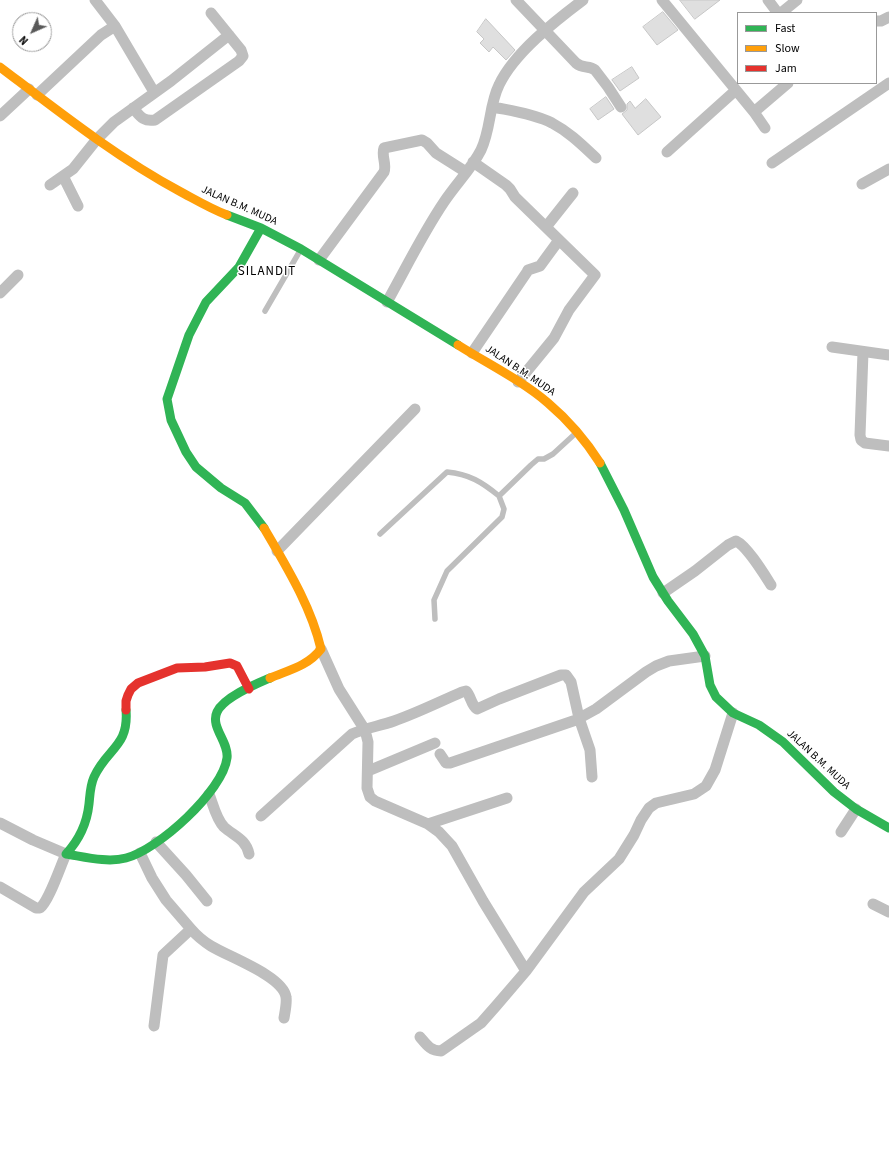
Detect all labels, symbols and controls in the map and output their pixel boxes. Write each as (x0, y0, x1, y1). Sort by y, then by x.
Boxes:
north arrow (12, 12, 52, 52)
legend (737, 12, 877, 84)
text: Fast (775, 20, 795, 37)
text: N (16, 32, 32, 48)
text: Slow (775, 40, 800, 57)
text: Jam (775, 60, 797, 77)
street label: JALAN B.M. MUDA (199, 183, 279, 229)
district label: SILANDIT (238, 264, 296, 280)
street label: JALAN B.M. MUDA (482, 343, 558, 399)
street label: JALAN B.M. MUDA (784, 727, 852, 793)

